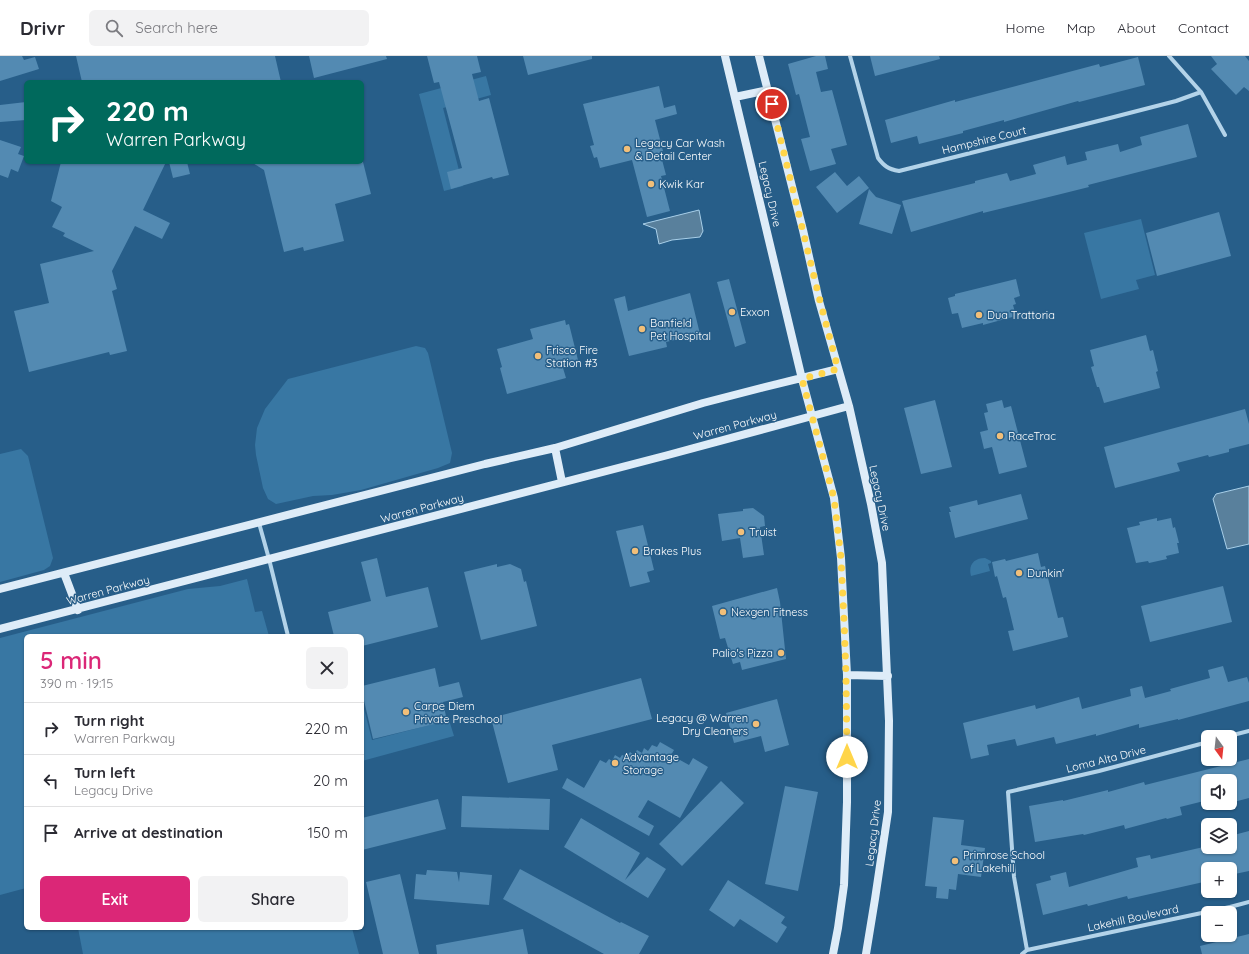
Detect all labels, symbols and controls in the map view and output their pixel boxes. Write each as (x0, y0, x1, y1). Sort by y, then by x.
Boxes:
search box (89, 10, 369, 46)
text: Drivr (20, 16, 65, 40)
icon: search (103, 17, 125, 39)
text: Search here (135, 18, 218, 37)
text: Home (1006, 19, 1045, 37)
text: Map (1067, 19, 1095, 37)
text: About (1117, 19, 1156, 37)
text: Contact (1178, 19, 1229, 37)
pin (755, 87, 789, 121)
text: 220 m (106, 93, 189, 128)
icon: arrive (761, 93, 783, 115)
icon: right (40, 96, 92, 148)
street label: Hampshire Court (940, 123, 1028, 157)
text: Warren Parkway (106, 128, 246, 151)
place label: Legacy Car Wash & Detail Center (635, 136, 725, 163)
marker: Legacy Car Wash & Detail Center (622, 144, 632, 154)
street label: Legacy Drive (756, 160, 784, 228)
place label: Kwik Kar (659, 177, 705, 191)
marker: Kwik Kar (646, 179, 656, 189)
place label: Exxon (740, 305, 770, 319)
marker: Exxon (727, 307, 737, 317)
place label: Dua Trattoria (987, 308, 1055, 322)
marker: Dua Trattoria (974, 310, 984, 320)
place label: Banfield Pet Hospital (650, 316, 711, 343)
marker: Banfield Pet Hospital (637, 324, 647, 334)
place label: Frisco Fire Station #3 (546, 343, 598, 370)
marker: Frisco Fire Station #3 (533, 351, 543, 361)
street label: Warren Parkway (692, 407, 778, 443)
place label: RaceTrac (1008, 429, 1056, 443)
marker: RaceTrac (995, 431, 1005, 441)
street label: Legacy Drive (866, 464, 894, 532)
street label: Warren Parkway (379, 490, 465, 526)
place label: Truist (749, 525, 777, 539)
marker: Truist (736, 527, 746, 537)
place label: Brakes Plus (643, 544, 701, 558)
marker: Brakes Plus (630, 546, 640, 556)
place label: Dunkin' (1027, 566, 1064, 580)
marker: Dunkin' (1014, 568, 1024, 578)
street label: Warren Parkway (65, 572, 151, 608)
place label: Nexgen Fitness (731, 605, 808, 619)
marker: Nexgen Fitness (718, 607, 728, 617)
text: 5 min (40, 645, 102, 675)
place label: Palio's Pizza (712, 646, 773, 660)
button: close (306, 647, 348, 689)
marker: Palio's Pizza (776, 648, 786, 658)
text: 390 m · 19:15 (40, 675, 113, 691)
place label: Carpe Diem Private Preschool (414, 699, 502, 726)
marker: Carpe Diem Private Preschool (401, 707, 411, 717)
text: Turn right (74, 711, 145, 730)
place label: Legacy @ Warren Dry Cleaners (656, 711, 748, 738)
icon: right (40, 718, 62, 740)
text: 220 m (305, 719, 348, 738)
marker: Legacy @ Warren Dry Cleaners (751, 719, 761, 729)
text: Warren Parkway (74, 730, 175, 746)
north arrow (1201, 730, 1237, 766)
map controls (1201, 730, 1237, 942)
position arrow (826, 736, 868, 778)
street label: Loma Alta Drive (1065, 742, 1147, 776)
place label: Advantage Storage (623, 750, 679, 777)
marker: Advantage Storage (610, 758, 620, 768)
text: Turn left (74, 763, 136, 782)
icon: left (40, 770, 62, 792)
text: 20 m (313, 771, 348, 790)
button: sound (1201, 774, 1237, 810)
text: Legacy Drive (74, 782, 153, 798)
street label: Legacy Drive (862, 799, 884, 867)
button: layers (1201, 818, 1237, 854)
icon: arrive (40, 822, 62, 844)
text: Arrive at destination (74, 823, 223, 842)
text: 150 m (308, 823, 348, 842)
place label: Primrose School of Lakehill (963, 848, 1045, 875)
marker: Primrose School of Lakehill (950, 856, 960, 866)
button: + (1201, 862, 1237, 898)
button: Exit (40, 876, 190, 922)
button: Share (198, 876, 348, 922)
street label: Lakehill Boulevard (1086, 902, 1180, 934)
button: − (1201, 906, 1237, 942)

